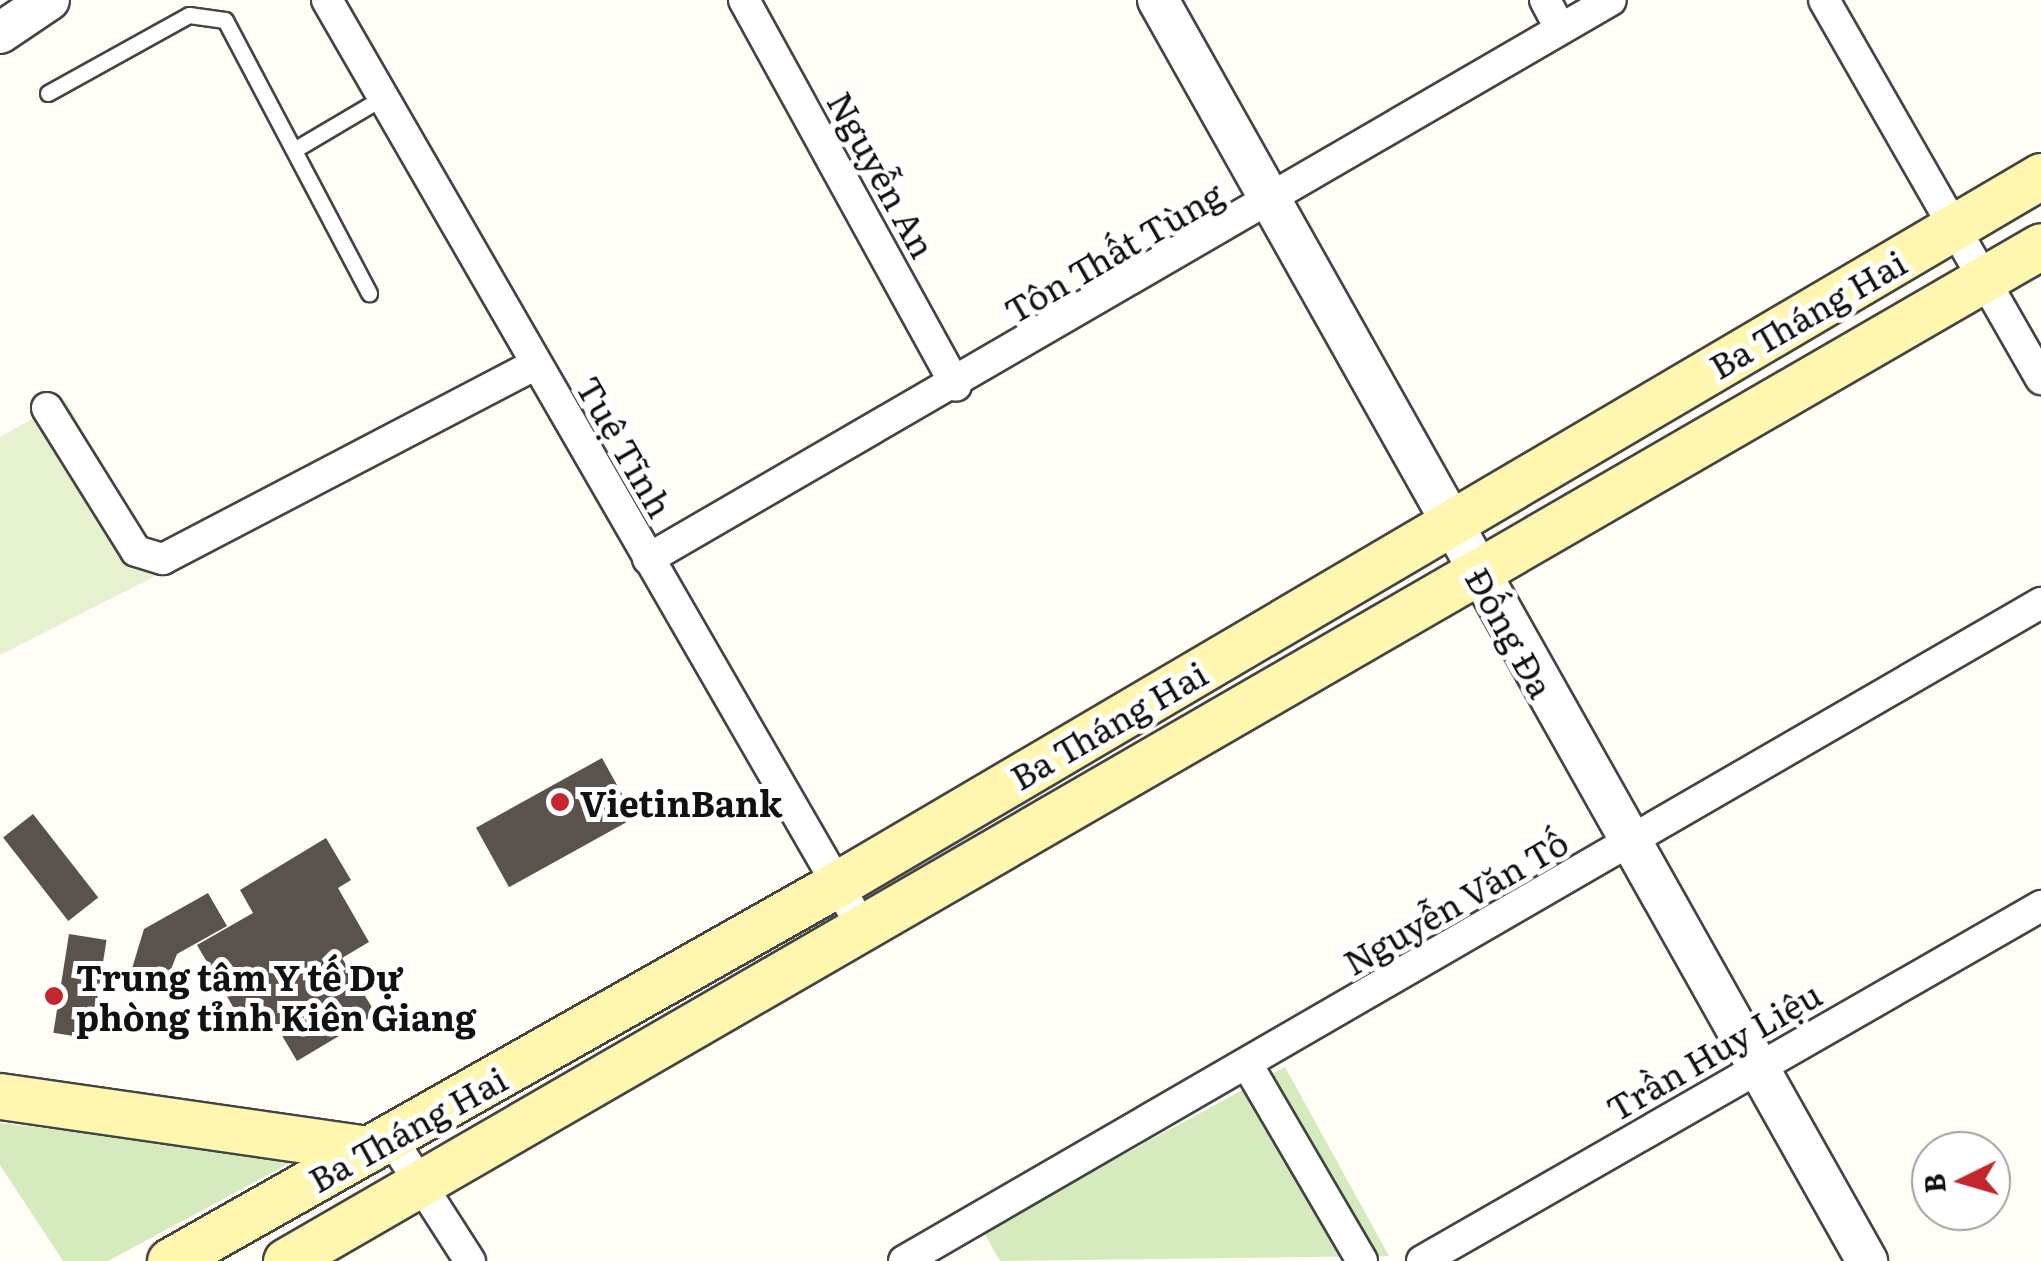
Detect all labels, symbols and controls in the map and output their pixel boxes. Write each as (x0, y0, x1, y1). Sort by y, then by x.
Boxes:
street label: Nguyễn An (820, 83, 946, 265)
street label: Tôn Thất Tùng (996, 171, 1230, 331)
street label: Ba Tháng Hai (1701, 240, 1913, 386)
street label: Tuệ Tĩnh (569, 368, 683, 524)
street label: Đống Đa (1458, 560, 1564, 704)
street label: Ba Tháng Hai (1002, 651, 1214, 797)
place label: VietinBank (580, 781, 783, 823)
marker: VietinBank (549, 791, 571, 813)
street label: Nguyễn Văn Tố (1335, 820, 1575, 982)
place label: Trung tâm Y tế Dự phòng tỉnh Kiên Giang (76, 955, 476, 1037)
street label: Trần Huy Liệu (1598, 971, 1828, 1129)
marker: Trung tâm Y tế Dự phòng tỉnh Kiên Giang (41, 983, 67, 1009)
street label: Ba Tháng Hai (300, 1056, 514, 1200)
north arrow (1911, 1131, 2011, 1231)
text: B (1911, 1172, 1955, 1195)

